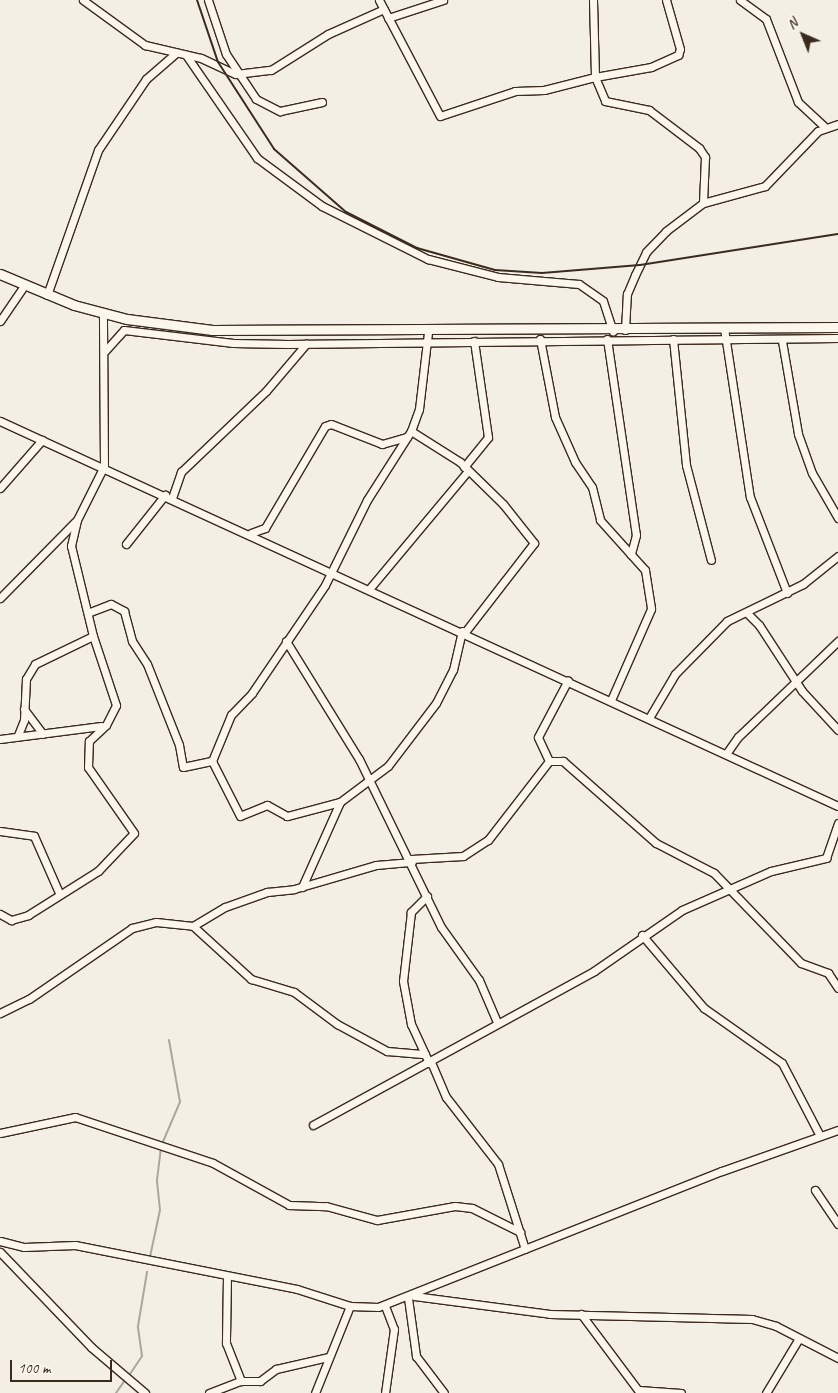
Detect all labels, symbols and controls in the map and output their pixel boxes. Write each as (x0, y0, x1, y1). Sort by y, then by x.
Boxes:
north arrow (778, 10, 828, 60)
text: N (783, 15, 801, 33)
scale bar (12, 1350, 115, 1382)
text: 100 m (18, 1359, 50, 1378)

